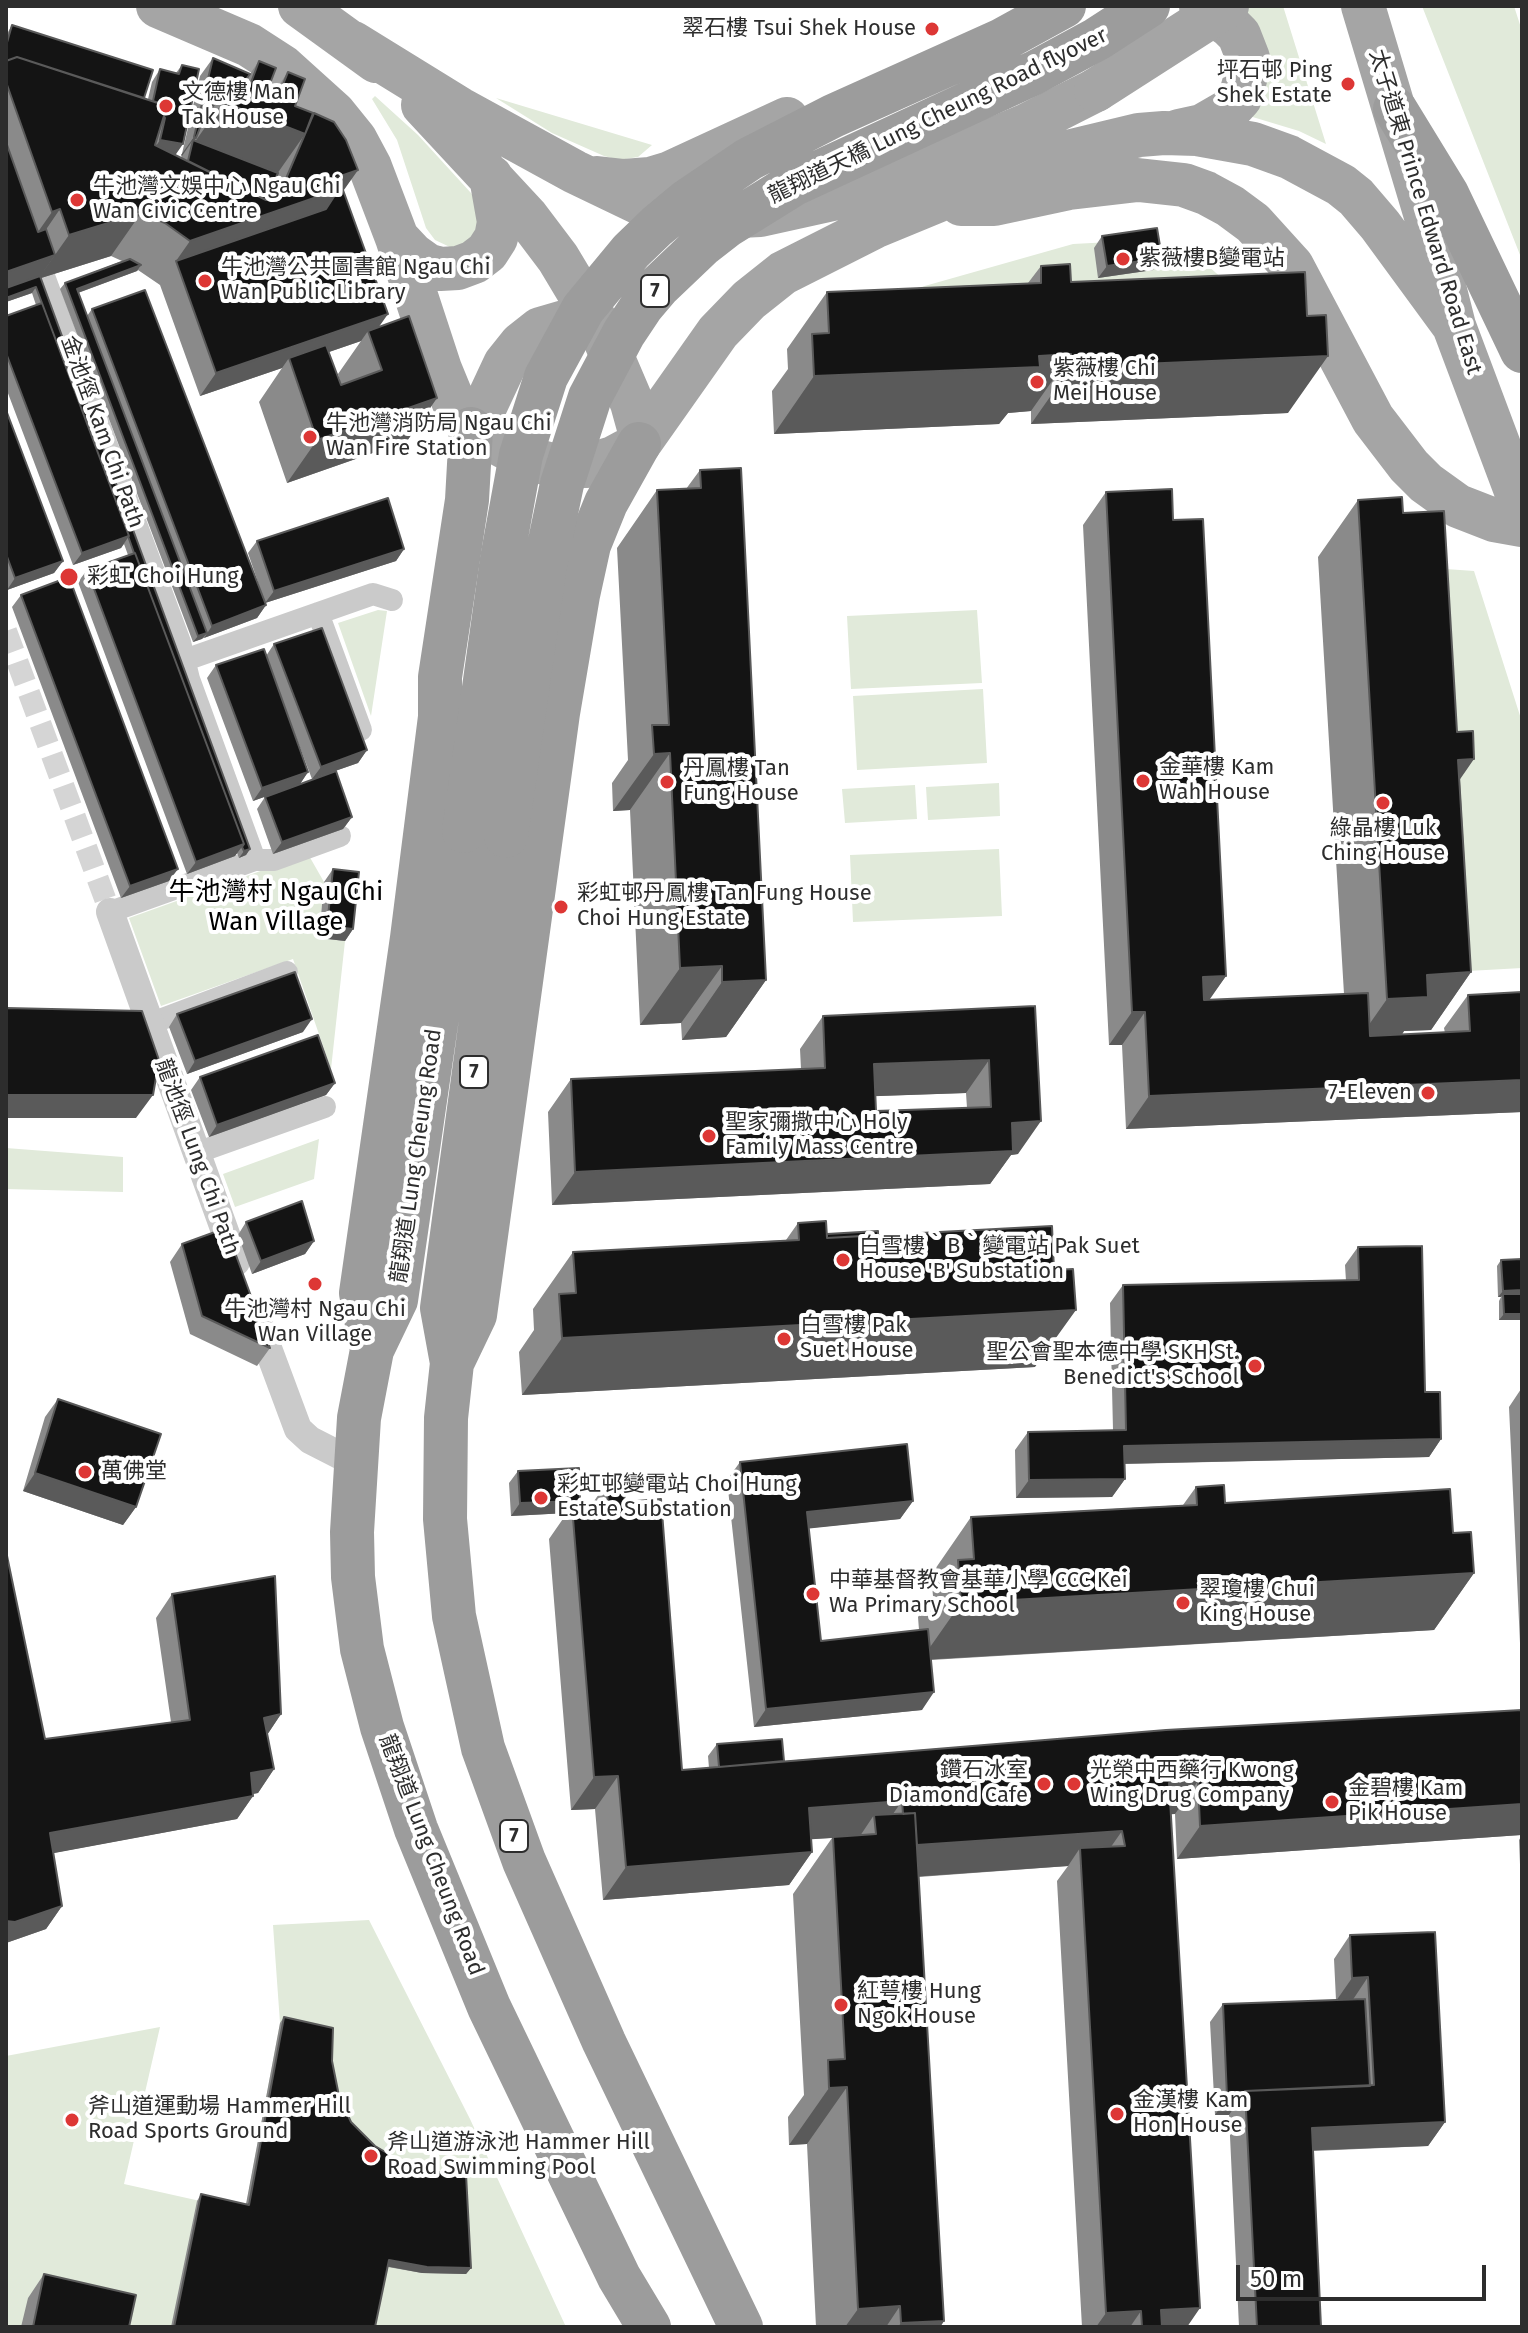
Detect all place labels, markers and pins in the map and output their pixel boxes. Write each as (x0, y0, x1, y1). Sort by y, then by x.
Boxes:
place label: 翠石樓 Tsui Shek House (682, 16, 916, 42)
marker: 翠石樓 Tsui Shek House (923, 20, 941, 38)
place label: 坪石邨 Ping Shek Estate (1217, 58, 1332, 110)
marker: 坪石邨 Ping Shek Estate (1339, 75, 1357, 93)
place label: 文德樓 Man Tak House (182, 80, 296, 132)
marker: 文德樓 Man Tak House (157, 97, 175, 115)
place label: 牛池灣文娛中心 Ngau Chi Wan Civic Centre (93, 174, 341, 226)
marker: 牛池灣文娛中心 Ngau Chi Wan Civic Centre (68, 191, 86, 209)
place label: 紫薇樓B變電站 (1139, 246, 1284, 272)
marker: 紫薇樓B變電站 (1114, 250, 1132, 268)
place label: 牛池灣公共圖書館 Ngau Chi Wan Public Library (221, 255, 491, 306)
marker: 牛池灣公共圖書館 Ngau Chi Wan Public Library (196, 272, 214, 290)
place label: 紫薇樓 Chi Mei House (1053, 356, 1157, 408)
marker: 紫薇樓 Chi Mei House (1028, 373, 1046, 391)
place label: 牛池灣消防局 Ngau Chi Wan Fire Station (326, 411, 552, 462)
marker: 牛池灣消防局 Ngau Chi Wan Fire Station (301, 428, 319, 446)
place label: 彩虹 Choi Hung (87, 564, 239, 590)
marker: 彩虹 Choi Hung (58, 566, 80, 588)
place label: 金華樓 Kam Wah House (1159, 755, 1274, 806)
place label: 丹鳳樓 Tan Fung House (683, 756, 799, 808)
marker: 金華樓 Kam Wah House (1134, 772, 1152, 790)
marker: 丹鳳樓 Tan Fung House (658, 773, 676, 791)
marker: 綠晶樓 Luk Ching House (1374, 794, 1392, 812)
place label: 綠晶樓 Luk Ching House (1321, 816, 1445, 868)
place label: 彩虹邨丹鳳樓 Tan Fung House Choi Hung Estate (577, 881, 872, 932)
marker: 彩虹邨丹鳳樓 Tan Fung House Choi Hung Estate (552, 898, 570, 916)
place label: 7-Eleven (1328, 1080, 1412, 1106)
marker: 7-Eleven (1419, 1084, 1437, 1102)
place label: 聖家彌撒中心 Holy Family Mass Centre (725, 1110, 914, 1162)
marker: 聖家彌撒中心 Holy Family Mass Centre (700, 1127, 718, 1145)
place label: 白雪樓‵B‵變電站 Pak Suet House 'B' Substation (859, 1234, 1140, 1286)
marker: 白雪樓‵B‵變電站 Pak Suet House 'B' Substation (834, 1251, 852, 1269)
marker: 牛池灣村 Ngau Chi Wan Village (306, 1275, 324, 1293)
place label: 牛池灣村 Ngau Chi Wan Village (224, 1297, 406, 1348)
place label: 白雪樓 Pak Suet House (800, 1313, 913, 1364)
marker: 白雪樓 Pak Suet House (775, 1330, 793, 1348)
place label: 聖公會聖本德中學 SKH St. Benedict's School (986, 1340, 1239, 1392)
marker: 聖公會聖本德中學 SKH St. Benedict's School (1246, 1357, 1264, 1375)
place label: 萬佛堂 (101, 1459, 167, 1485)
marker: 萬佛堂 (76, 1463, 94, 1481)
place label: 彩虹邨變電站 Choi Hung Estate Substation (557, 1472, 797, 1524)
marker: 彩虹邨變電站 Choi Hung Estate Substation (532, 1489, 550, 1507)
place label: 中華基督教會基華小學 CCC Kei Wa Primary School (829, 1568, 1128, 1620)
place label: 翠瓊樓 Chui King House (1199, 1577, 1315, 1628)
marker: 中華基督教會基華小學 CCC Kei Wa Primary School (804, 1585, 822, 1603)
marker: 翠瓊樓 Chui King House (1174, 1594, 1192, 1612)
place label: 鑽石冰室 Diamond Cafe (889, 1758, 1028, 1810)
place label: 光榮中西藥行 Kwong Wing Drug Company (1090, 1758, 1294, 1810)
marker: 鑽石冰室 Diamond Cafe (1035, 1775, 1053, 1793)
marker: 光榮中西藥行 Kwong Wing Drug Company (1065, 1775, 1083, 1793)
place label: 金碧樓 Kam Pik House (1348, 1776, 1463, 1828)
marker: 金碧樓 Kam Pik House (1323, 1793, 1341, 1811)
place label: 紅萼樓 Hung Ngok House (857, 1979, 981, 2030)
marker: 紅萼樓 Hung Ngok House (832, 1996, 850, 2014)
place label: 金漢樓 Kam Hon House (1133, 2088, 1248, 2140)
place label: 斧山道運動場 Hammer Hill Road Sports Ground (88, 2094, 351, 2146)
marker: 金漢樓 Kam Hon House (1108, 2105, 1126, 2123)
marker: 斧山道運動場 Hammer Hill Road Sports Ground (63, 2111, 81, 2129)
place label: 斧山道游泳池 Hammer Hill Road Swimming Pool (387, 2130, 650, 2182)
marker: 斧山道游泳池 Hammer Hill Road Swimming Pool (362, 2147, 380, 2165)

